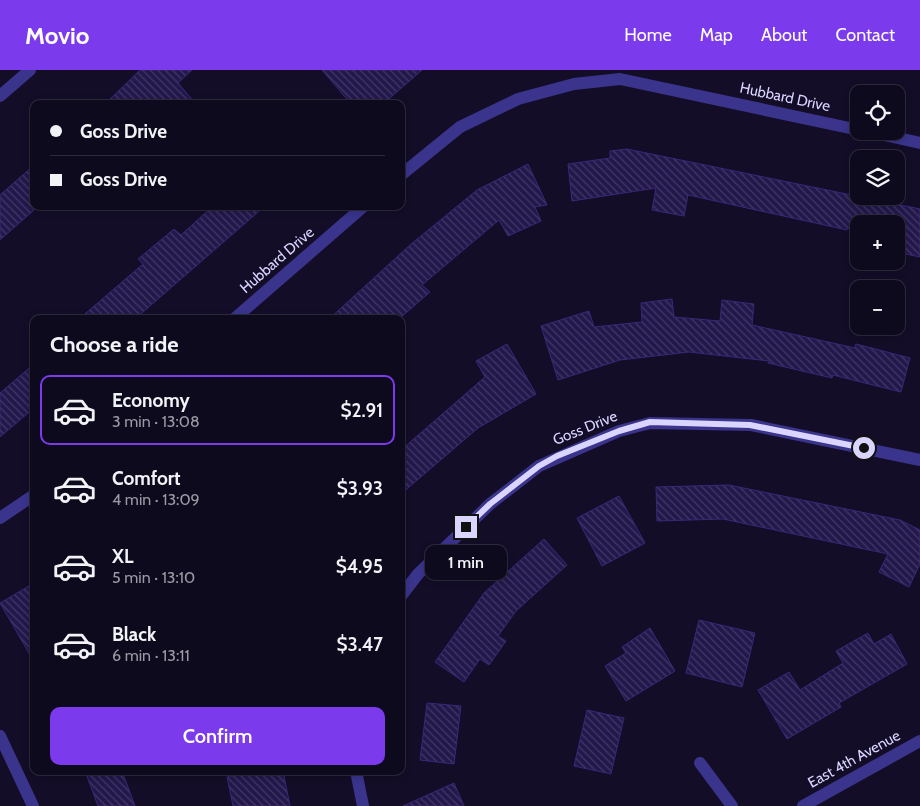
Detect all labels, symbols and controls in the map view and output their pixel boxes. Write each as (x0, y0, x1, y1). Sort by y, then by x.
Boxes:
text: Movio (25, 21, 90, 50)
text: Home (624, 24, 672, 46)
text: Map (700, 24, 733, 46)
text: About (761, 24, 807, 46)
text: Contact (835, 24, 895, 46)
street label: Hubbard Drive (738, 79, 832, 115)
map controls (850, 85, 905, 335)
button: locate (850, 85, 905, 140)
text: Goss Drive (80, 120, 167, 143)
button: layers (850, 150, 905, 205)
text: Goss Drive (80, 168, 167, 191)
button: + (850, 215, 905, 270)
street label: Hubbard Drive (236, 223, 318, 297)
button: − (850, 280, 905, 335)
text: Choose a ride (50, 331, 179, 358)
icon: car (52, 388, 97, 433)
text: Economy (112, 389, 190, 412)
text: $2.91 (341, 399, 383, 422)
street label: Goss Drive (550, 407, 620, 449)
text: 3 min · 13:08 (112, 412, 200, 431)
route start (853, 437, 875, 459)
icon: car (52, 466, 97, 511)
text: Comfort (112, 467, 181, 490)
text: $3.93 (337, 477, 383, 500)
text: 4 min · 13:09 (112, 490, 200, 509)
route end (455, 516, 477, 538)
icon: car (52, 544, 97, 589)
callout: 1 min (425, 544, 507, 580)
text: XL (112, 545, 133, 568)
text: 1 min (448, 553, 484, 572)
text: $4.95 (336, 555, 383, 578)
text: 5 min · 13:10 (112, 568, 195, 587)
icon: car (52, 622, 97, 667)
text: Black (112, 623, 156, 646)
text: $3.47 (336, 633, 383, 656)
text: 6 min · 13:11 (112, 646, 190, 665)
button: Confirm (50, 707, 385, 765)
street label: East 4th Avenue (805, 726, 904, 792)

